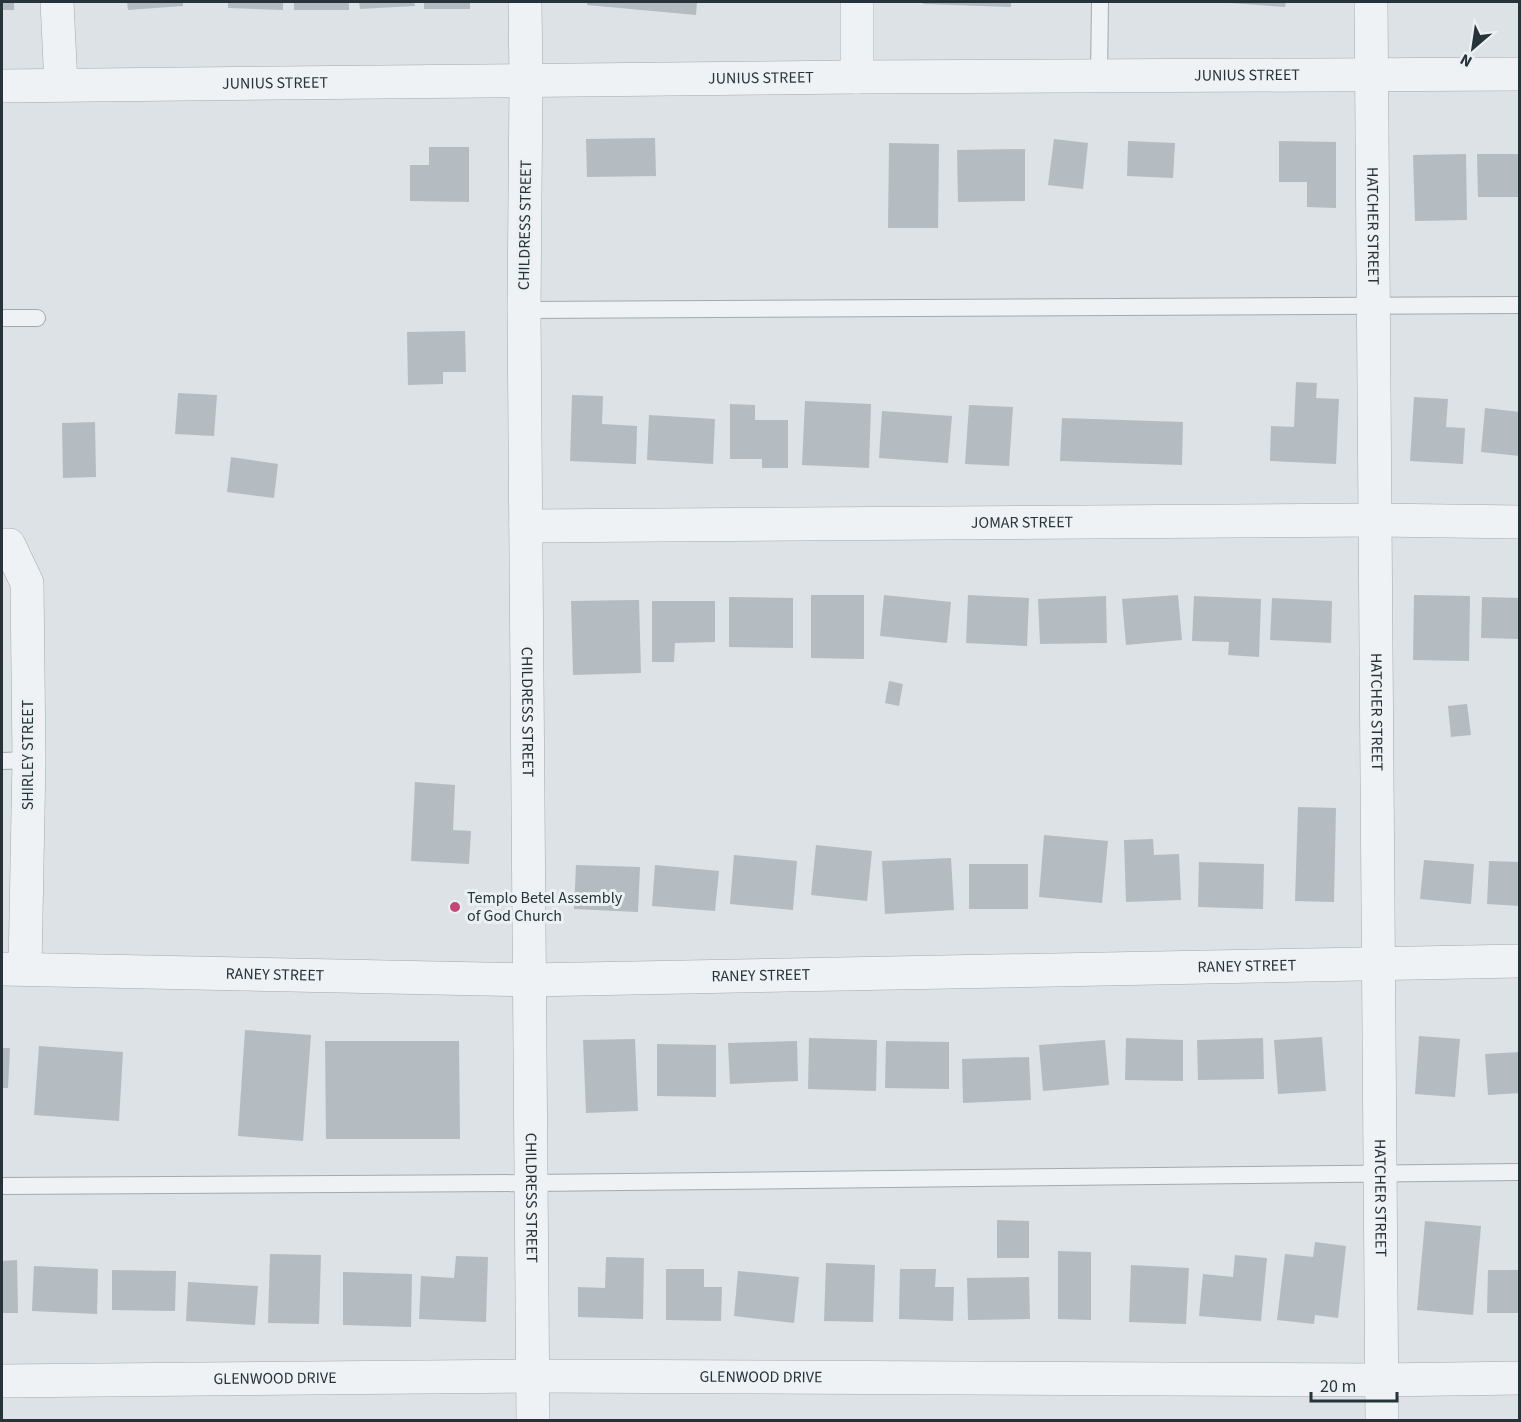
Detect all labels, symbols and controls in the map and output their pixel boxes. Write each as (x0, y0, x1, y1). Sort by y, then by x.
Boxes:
north arrow (1443, 18, 1503, 78)
text: N (1456, 48, 1476, 72)
street label: JUNIUS STREET (1194, 64, 1300, 86)
street label: JUNIUS STREET (708, 66, 814, 90)
street label: JUNIUS STREET (222, 72, 328, 95)
street label: CHILDRESS STREET (513, 159, 537, 290)
street label: HATCHER STREET (1361, 167, 1384, 286)
street label: JOMAR STREET (971, 511, 1074, 534)
street label: CHILDRESS STREET (516, 647, 539, 778)
street label: HATCHER STREET (1365, 653, 1388, 772)
street label: SHIRLEY STREET (17, 699, 39, 810)
place label: Templo Betel Assembly of God Church (467, 887, 623, 927)
marker: Templo Betel Assembly of God Church (448, 900, 462, 914)
street label: RANEY STREET (1197, 954, 1297, 978)
street label: RANEY STREET (225, 963, 325, 987)
street label: RANEY STREET (711, 964, 811, 987)
street label: CHILDRESS STREET (520, 1133, 543, 1264)
street label: HATCHER STREET (1369, 1139, 1392, 1258)
scale bar (1311, 1365, 1396, 1403)
street label: GLENWOOD DRIVE (699, 1366, 823, 1388)
street label: GLENWOOD DRIVE (213, 1367, 337, 1390)
text: 20 m (1320, 1374, 1356, 1399)

